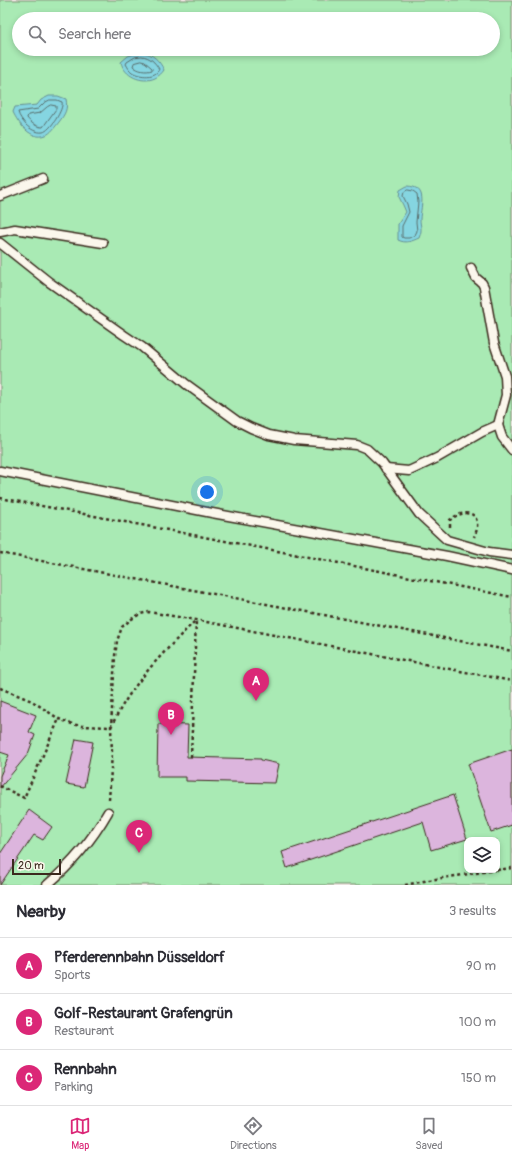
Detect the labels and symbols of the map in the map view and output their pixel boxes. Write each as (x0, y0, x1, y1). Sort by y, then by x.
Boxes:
your location (197, 482, 217, 502)
pin: A (243, 668, 269, 701)
pin: B (158, 702, 184, 735)
pin: C (126, 820, 152, 853)
scale bar (12, 857, 61, 876)

